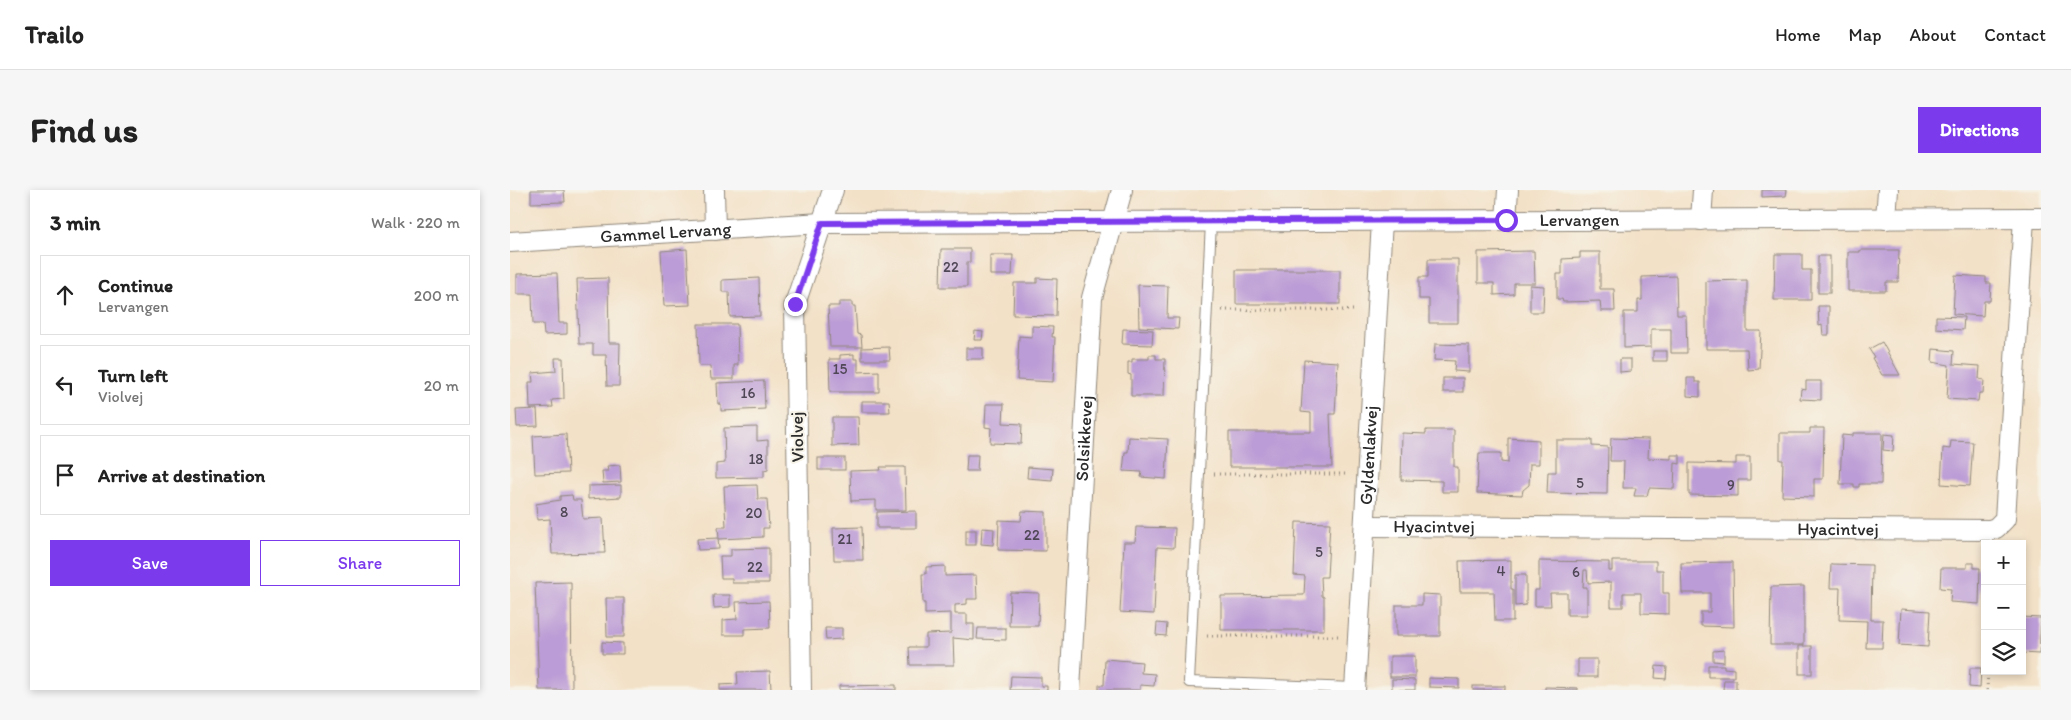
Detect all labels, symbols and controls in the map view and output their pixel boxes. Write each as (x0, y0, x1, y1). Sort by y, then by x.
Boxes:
text: Trailo (25, 20, 84, 49)
text: Home (1775, 24, 1821, 46)
text: Map (1849, 24, 1882, 46)
text: About (1910, 24, 1956, 46)
text: Contact (1984, 24, 2046, 46)
button: Directions (1918, 107, 2041, 153)
text: Find us (30, 109, 138, 151)
route start (1495, 209, 1518, 232)
street label: Lervangen (1539, 209, 1620, 231)
text: 3 min (50, 210, 100, 235)
text: Walk · 220 m (371, 213, 460, 232)
street label: Gammel Lervang (600, 218, 733, 247)
house number: 22 (943, 258, 959, 276)
text: Continue (98, 274, 173, 297)
icon: ahead (51, 281, 79, 309)
text: 200 m (414, 286, 459, 305)
route end (784, 293, 807, 316)
text: Lervangen (98, 297, 169, 316)
house number: 15 (833, 360, 848, 378)
text: Turn left (98, 364, 168, 387)
icon: left (51, 371, 79, 399)
text: 20 m (424, 376, 459, 395)
house number: 16 (741, 384, 756, 402)
text: Violvej (98, 387, 143, 406)
street label: Solsikkevej (1071, 395, 1098, 482)
street label: Gyldenlakvej (1355, 405, 1382, 506)
street label: Violvej (786, 411, 808, 463)
house number: 18 (748, 450, 764, 468)
icon: arrive (51, 461, 79, 489)
text: Arrive at destination (98, 464, 265, 487)
house number: 5 (1576, 474, 1584, 492)
house number: 9 (1727, 476, 1735, 494)
house number: 8 (560, 503, 568, 521)
house number: 20 (745, 504, 763, 522)
street label: Hyacintvej (1393, 515, 1475, 538)
street label: Hyacintvej (1797, 518, 1879, 540)
house number: 22 (1024, 526, 1040, 544)
house number: 21 (838, 530, 852, 548)
button: Save (50, 540, 250, 586)
button: Share (260, 540, 460, 586)
map controls (1981, 540, 2026, 675)
button: + (1981, 540, 2026, 585)
house number: 5 (1315, 543, 1323, 561)
house number: 22 (747, 558, 763, 576)
house number: 4 (1496, 562, 1506, 580)
house number: 6 (1572, 563, 1580, 581)
button: − (1981, 585, 2026, 630)
button: layers (1981, 630, 2026, 675)

